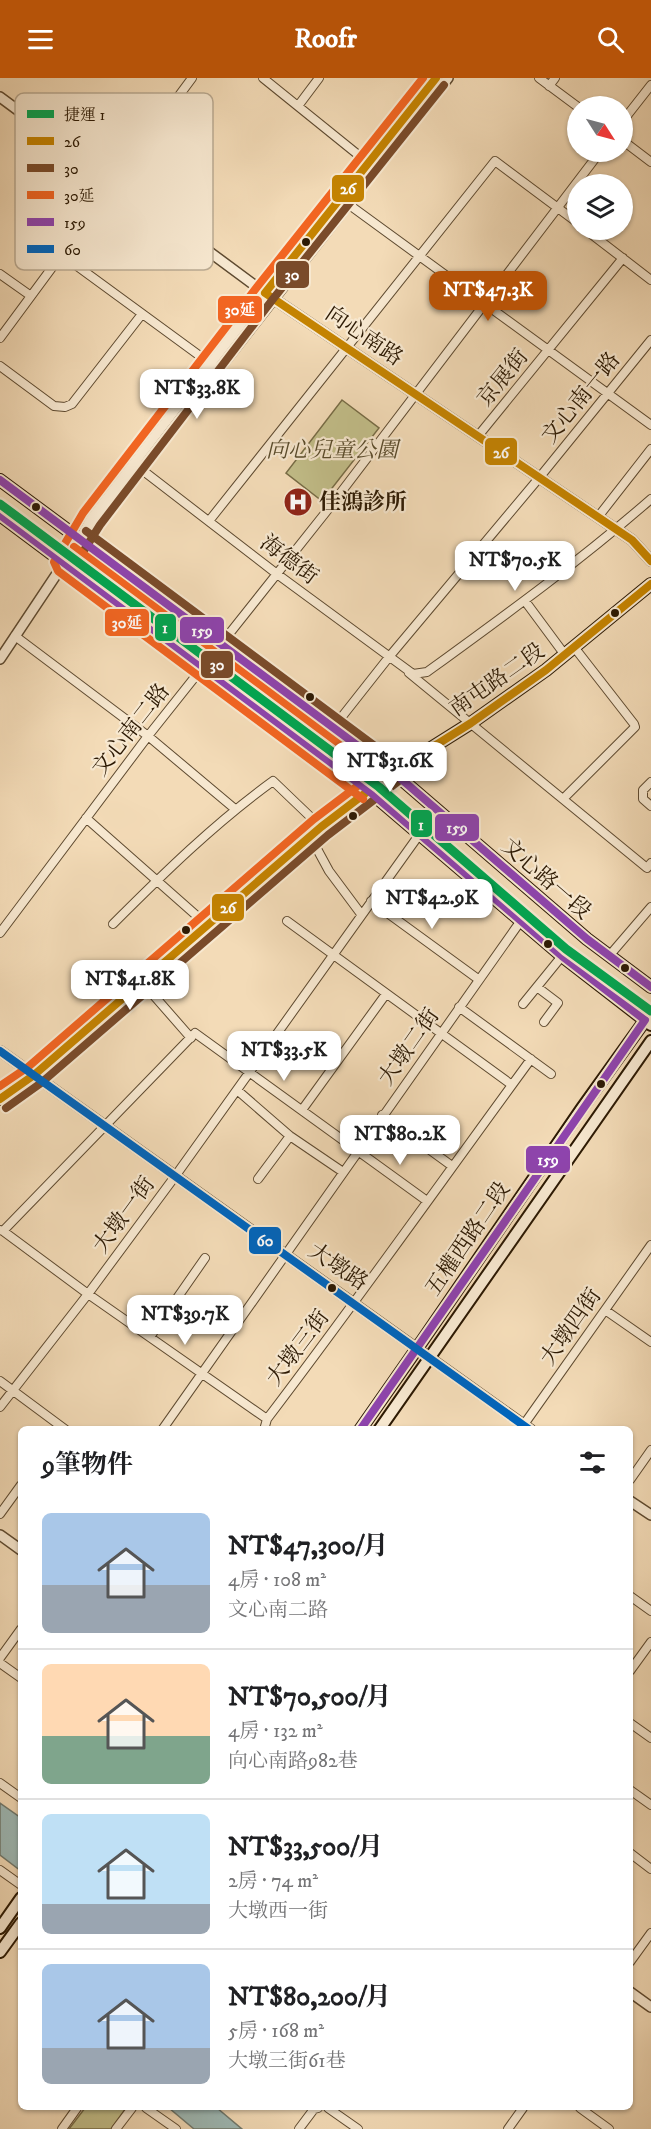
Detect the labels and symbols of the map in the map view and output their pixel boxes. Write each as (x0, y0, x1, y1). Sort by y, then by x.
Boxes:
legend (15, 93, 213, 270)
north arrow (567, 96, 633, 162)
text: 捷運 1 (64, 105, 105, 125)
text: 26 (64, 132, 81, 152)
text: 30 (64, 159, 79, 179)
line badge: 26 (331, 174, 365, 203)
text: 26 (340, 179, 358, 199)
text: 30延 (64, 186, 95, 206)
text: 159 (64, 213, 86, 233)
unlabelled marker (300, 236, 312, 248)
text: 60 (64, 240, 81, 260)
line badge: 30 (275, 260, 310, 289)
text: 30 (285, 265, 300, 285)
pin: NT$47.3K (426, 271, 550, 322)
line badge: 30延 (217, 295, 263, 324)
text: 30延 (225, 300, 255, 320)
street label: 向心南路 (320, 300, 408, 372)
street label: 京展街 (472, 344, 534, 412)
street label: 文心南一路 (536, 347, 626, 449)
pin: NT$33.8K (135, 369, 259, 420)
park label: 向心兒童公園 (266, 437, 401, 464)
line badge: 26 (484, 437, 518, 466)
text: 26 (493, 443, 511, 463)
hospital icon: 佳鴻診所 (282, 486, 314, 518)
place label: 佳鴻診所 (319, 489, 407, 516)
unlabelled marker (30, 501, 42, 513)
street label: 海德街 (255, 529, 323, 591)
pin: NT$70.5K (453, 541, 577, 592)
unlabelled marker (609, 607, 621, 619)
line badge: 30延 (104, 608, 150, 637)
text: 30延 (112, 613, 142, 633)
line badge: 1 (154, 613, 177, 642)
line badge: 159 (179, 616, 225, 644)
text: 1 (162, 618, 168, 638)
text: 159 (191, 621, 213, 641)
street label: 南屯路二段 (444, 637, 550, 723)
line badge: 30 (200, 650, 234, 679)
text: 30 (210, 655, 225, 675)
street label: 文心南二路 (86, 678, 176, 782)
unlabelled marker (304, 691, 316, 703)
pin: NT$31.6K (328, 742, 452, 793)
line badge: 1 (410, 809, 433, 838)
unlabelled marker (347, 810, 359, 822)
line badge: 159 (434, 813, 480, 842)
text: 1 (418, 815, 424, 835)
text: 159 (446, 818, 468, 838)
street label: 文心路一段 (496, 833, 596, 925)
pin: NT$42.9K (370, 879, 494, 930)
line badge: 26 (211, 893, 245, 922)
text: 26 (220, 898, 238, 918)
unlabelled marker (180, 924, 192, 936)
unlabelled marker (542, 938, 554, 950)
pin: NT$41.8K (68, 960, 192, 1011)
unlabelled marker (619, 962, 631, 974)
street label: 大墩二街 (373, 1003, 445, 1091)
pin: NT$33.5K (222, 1031, 346, 1082)
unlabelled marker (595, 1078, 607, 1090)
pin: NT$80.2K (338, 1115, 462, 1166)
line badge: 159 (525, 1145, 571, 1174)
text: 159 (537, 1150, 559, 1170)
street label: 大墩一街 (87, 1171, 161, 1259)
street label: 五權西路二段 (420, 1177, 516, 1301)
line badge: 60 (248, 1226, 282, 1255)
text: 60 (257, 1231, 274, 1251)
street label: 大墩路 (303, 1237, 373, 1297)
unlabelled marker (326, 1282, 338, 1294)
street label: 大墩四街 (535, 1283, 607, 1371)
pin: NT$39.7K (123, 1295, 247, 1346)
street label: 大墩三街 (261, 1305, 335, 1391)

